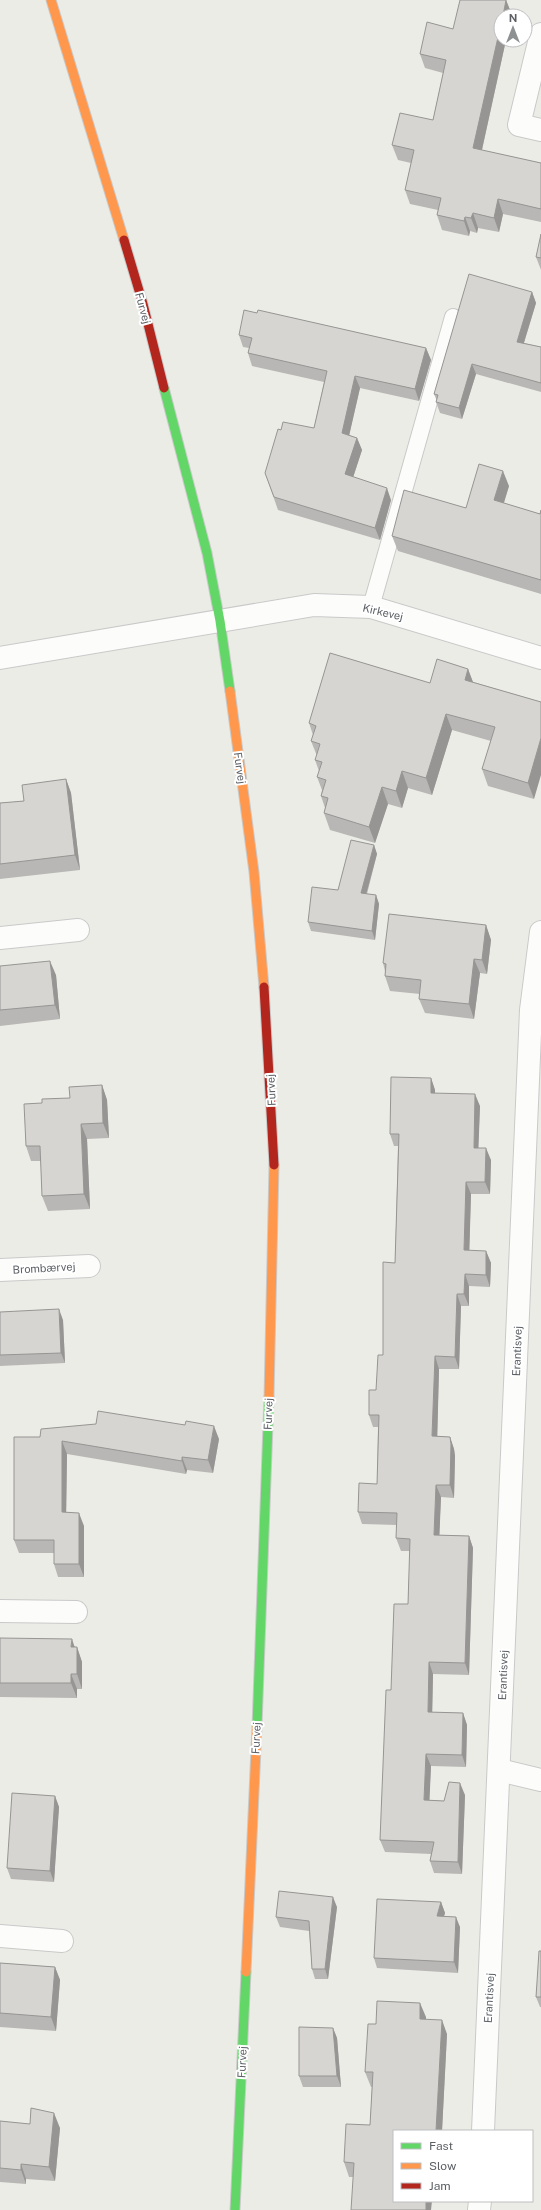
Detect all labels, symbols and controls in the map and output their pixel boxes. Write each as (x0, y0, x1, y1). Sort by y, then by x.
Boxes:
north arrow (493, 8, 533, 48)
text: N (509, 12, 517, 24)
street label: Furvej (133, 291, 153, 325)
street label: Kirkevej (362, 602, 405, 623)
street label: Furvej (232, 751, 248, 785)
street label: Furvej (264, 1074, 278, 1106)
street label: Brombærvej (12, 1260, 76, 1276)
street label: Erantisvej (510, 1326, 524, 1376)
street label: Furvej (261, 1398, 275, 1430)
street label: Erantisvej (496, 1650, 510, 1700)
street label: Furvej (249, 1722, 263, 1754)
street label: Erantisvej (482, 1973, 496, 2023)
street label: Furvej (235, 2046, 249, 2078)
legend (393, 2130, 533, 2202)
text: Fast (429, 2139, 454, 2153)
text: Slow (429, 2159, 457, 2173)
text: Jam (429, 2179, 451, 2193)

